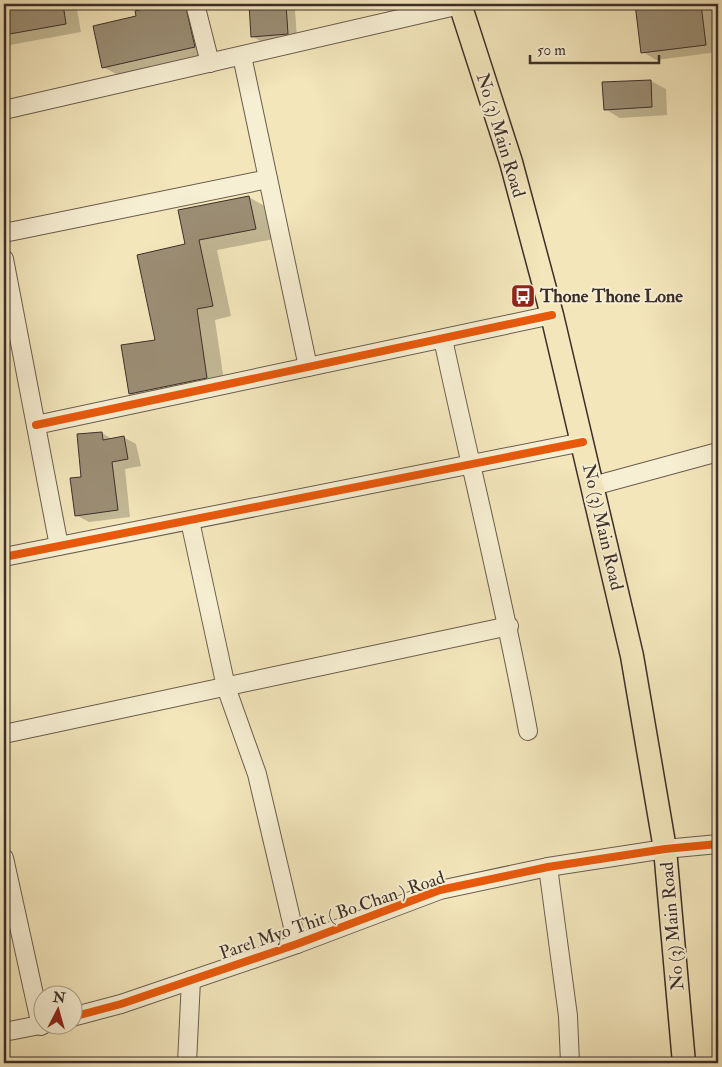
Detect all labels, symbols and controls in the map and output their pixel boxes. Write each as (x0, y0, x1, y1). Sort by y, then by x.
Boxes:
scale bar (530, 32, 658, 64)
text: 50 m (537, 41, 566, 60)
street label: No (3) Main Road (471, 70, 530, 200)
bus stop icon: Thone Thone Lone (510, 283, 536, 309)
place label: Thone Thone Lone (539, 285, 683, 308)
street label: No (3) Main Road (577, 462, 628, 593)
street label: No (3) Main Road (655, 861, 690, 991)
street label: Parel Myo Thit ( Bo Chan ) Road (216, 866, 448, 965)
north arrow (32, 984, 82, 1034)
text: N (51, 988, 67, 1007)

